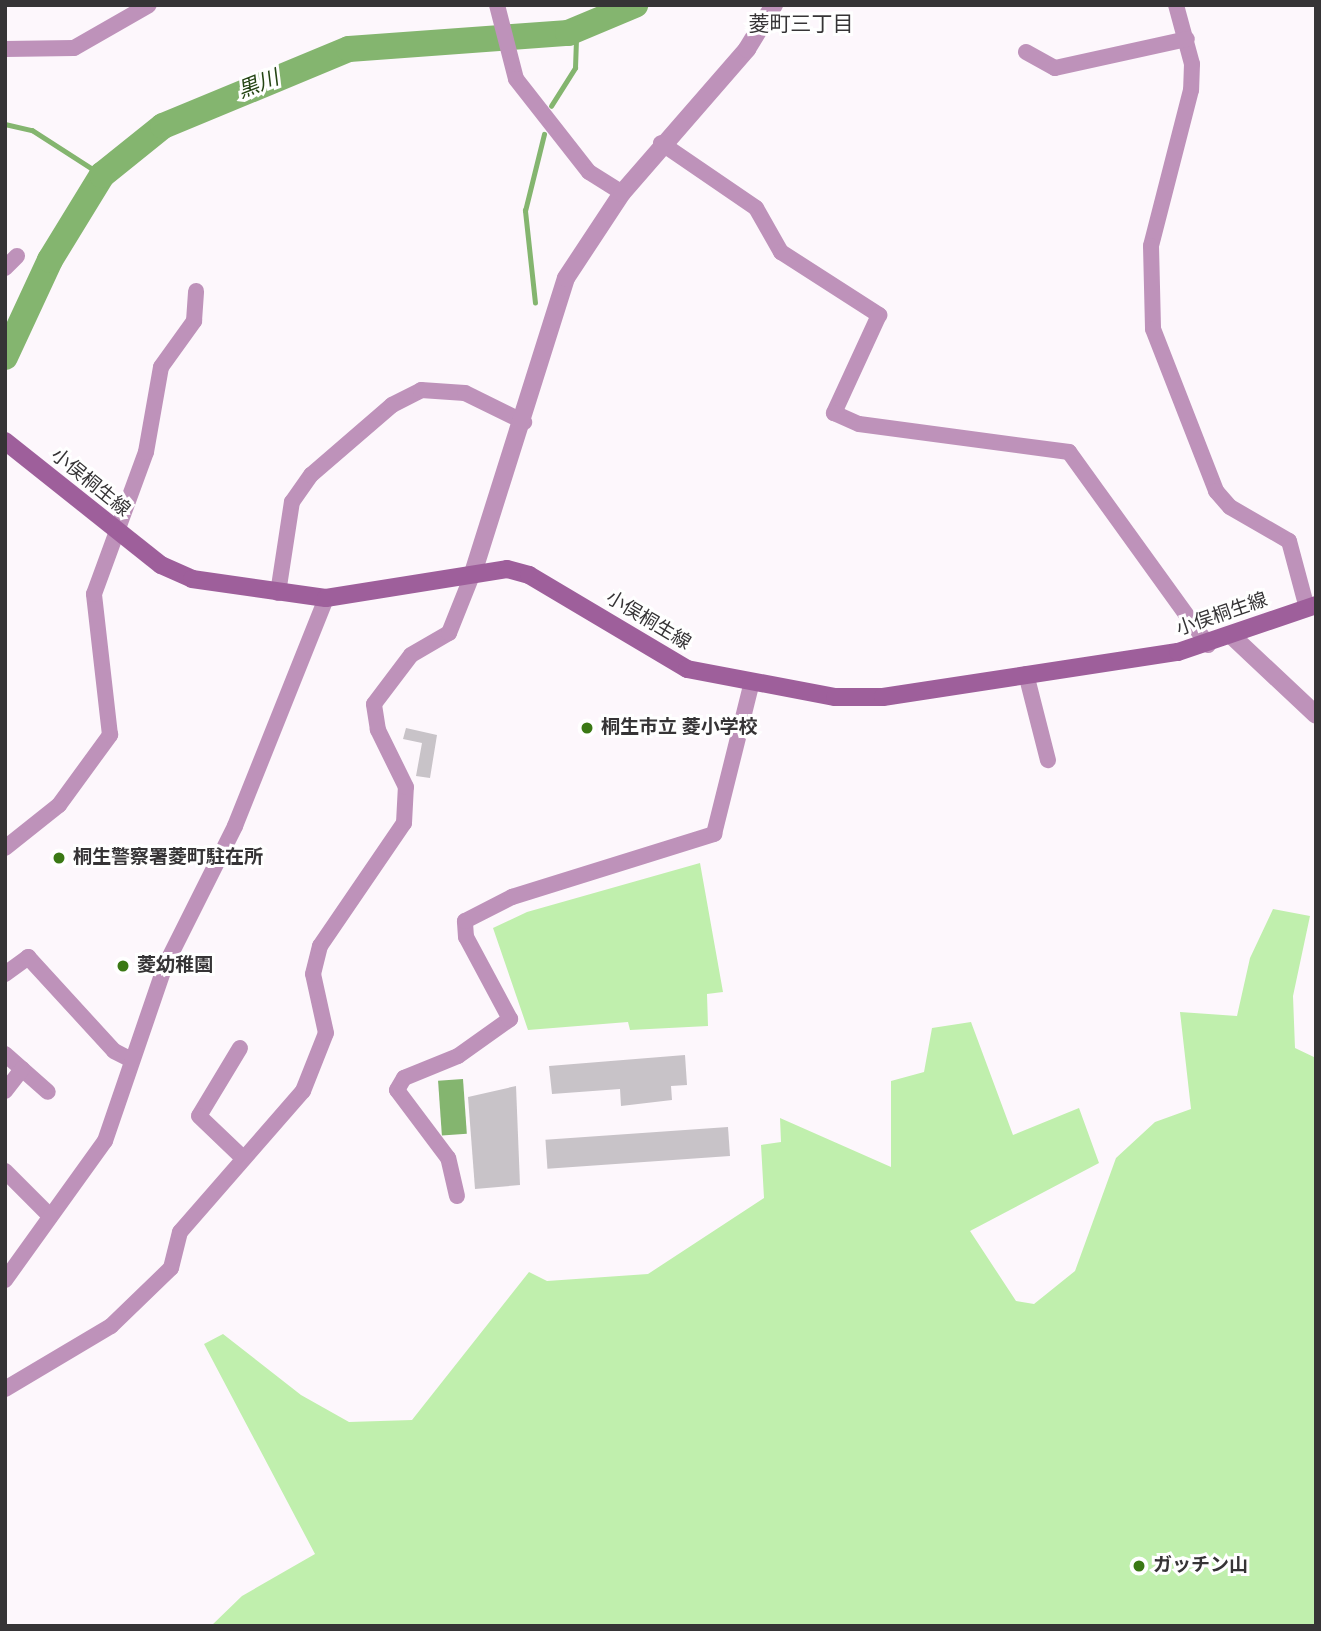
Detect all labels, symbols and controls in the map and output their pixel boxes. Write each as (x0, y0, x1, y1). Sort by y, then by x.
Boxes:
district label: 菱町三丁目 (749, 11, 853, 37)
water label: 黒川 (234, 65, 282, 103)
street label: 小俣桐生線 (46, 444, 134, 522)
street label: 小俣桐生線 (601, 587, 695, 655)
street label: 小俣桐生線 (1173, 589, 1271, 641)
place label: 桐生市立 菱小学校 (601, 717, 758, 739)
marker: 桐生市立 菱小学校 (579, 720, 595, 736)
place label: 桐生警察署菱町駐在所 (73, 847, 263, 869)
marker: 桐生警察署菱町駐在所 (51, 850, 67, 866)
place label: 菱幼稚園 (137, 955, 213, 977)
marker: 菱幼稚園 (115, 958, 131, 974)
place label: ガッチン山 (1153, 1555, 1248, 1577)
marker: ガッチン山 (1131, 1558, 1147, 1574)

